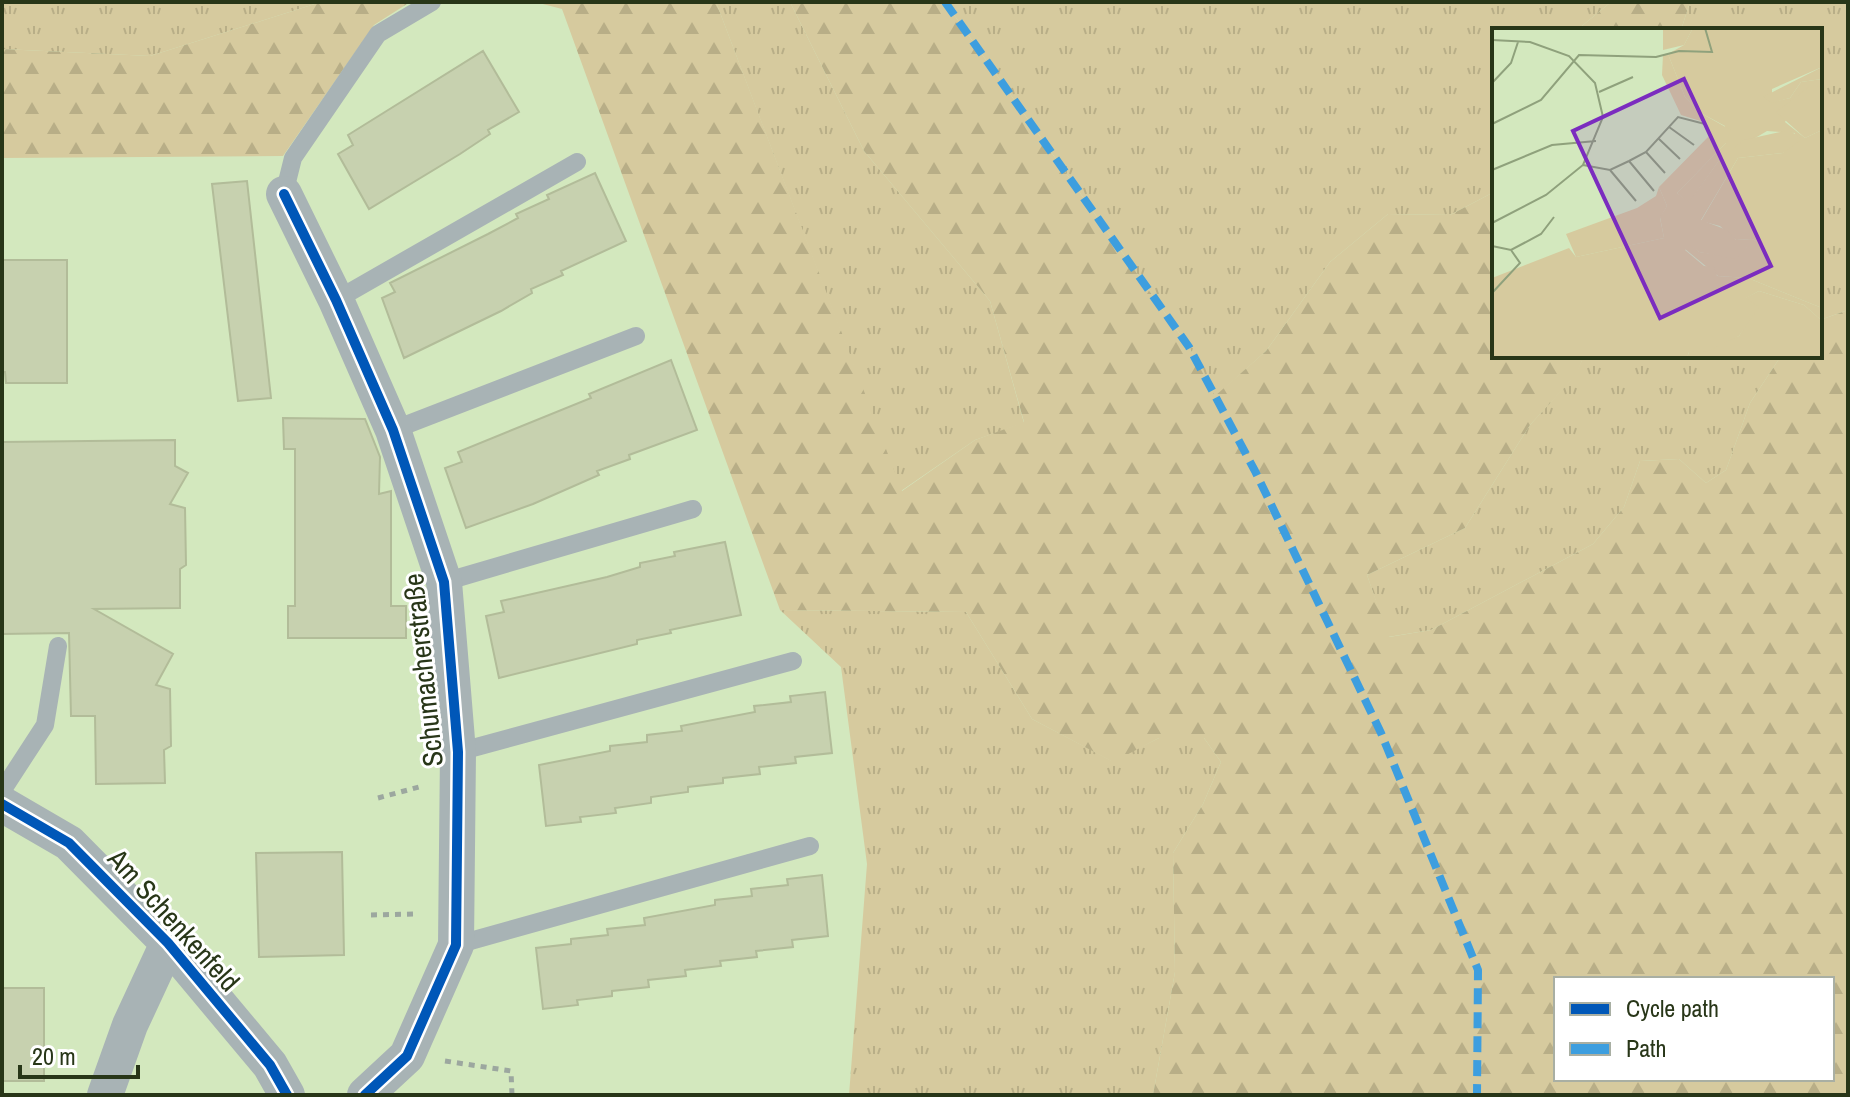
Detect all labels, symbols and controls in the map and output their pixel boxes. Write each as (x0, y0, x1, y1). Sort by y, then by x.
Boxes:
inset map (1492, 28, 1822, 358)
street label: Schumacherstraße (394, 572, 452, 768)
street label: Am Schenkenfeld (99, 840, 248, 1000)
legend (1554, 977, 1834, 1081)
text: Cycle path (1626, 992, 1719, 1024)
scale bar (20, 1029, 138, 1079)
text: Path (1626, 1032, 1667, 1064)
text: 20 m (32, 1040, 76, 1072)

